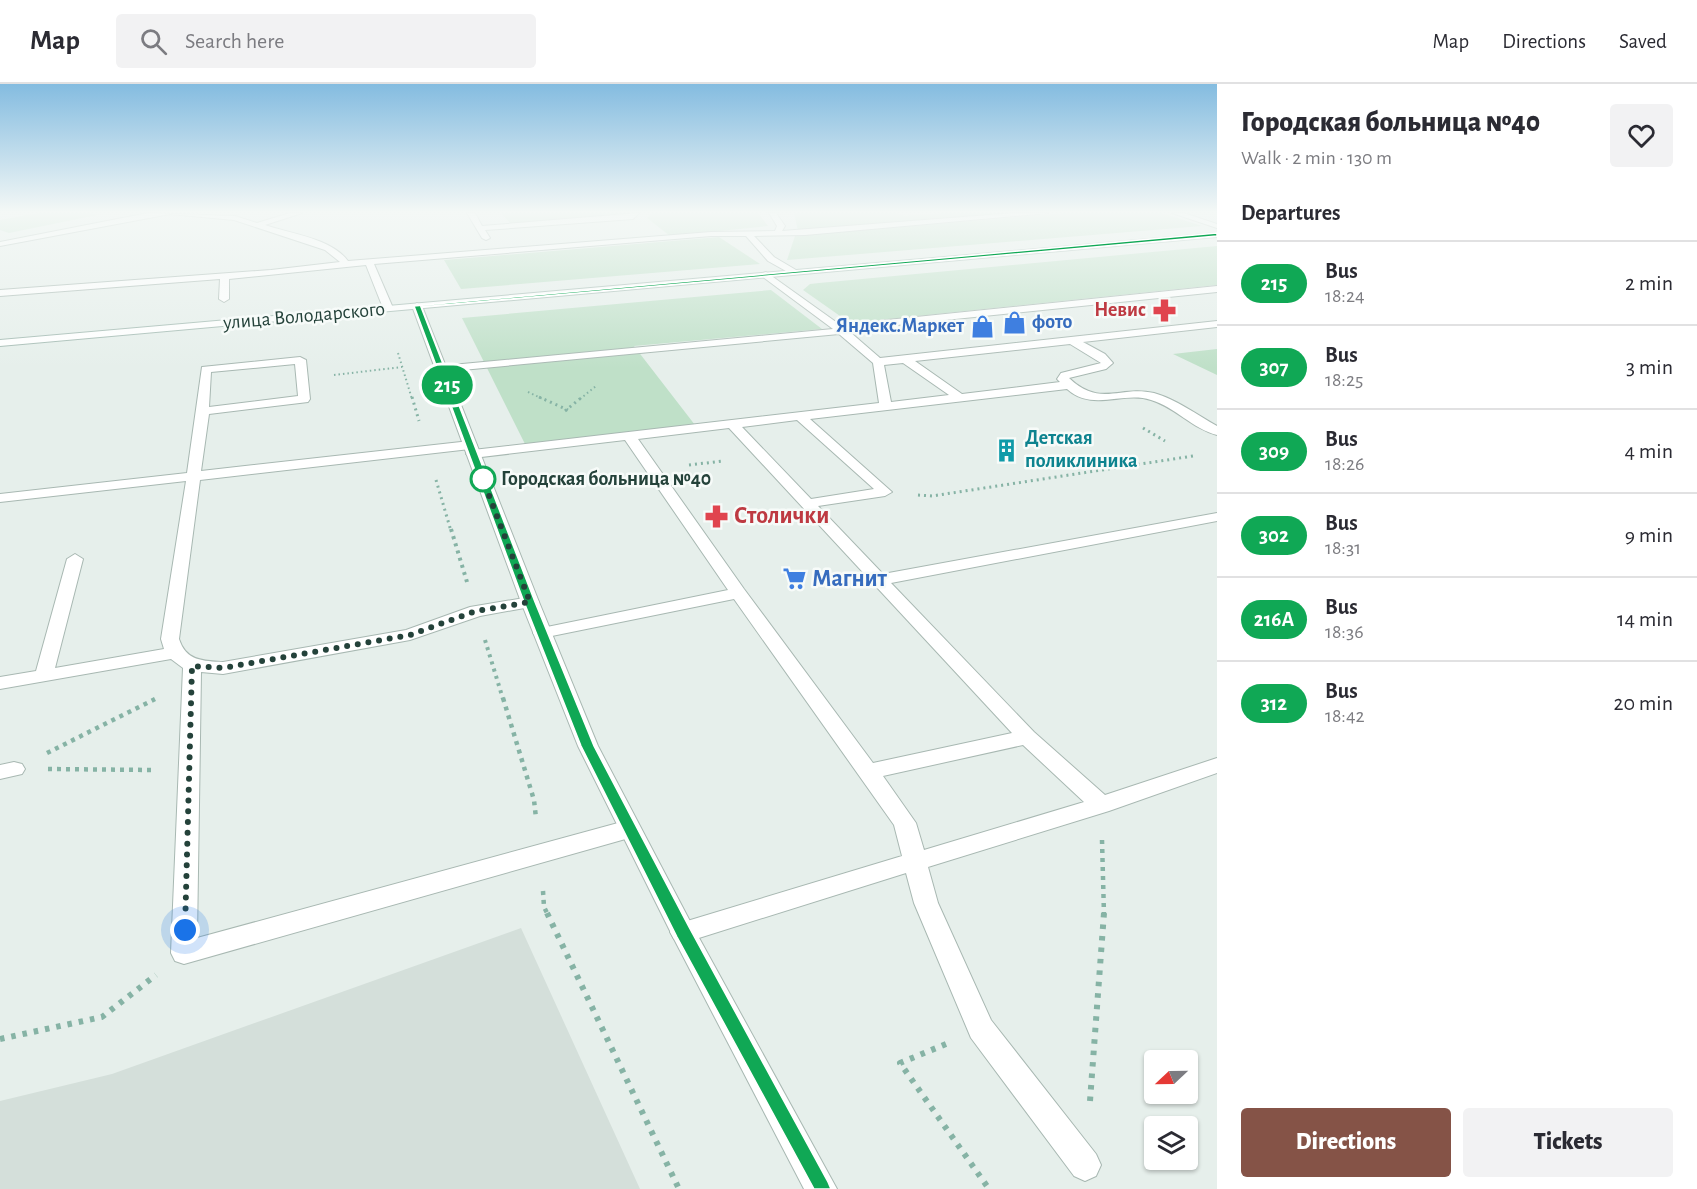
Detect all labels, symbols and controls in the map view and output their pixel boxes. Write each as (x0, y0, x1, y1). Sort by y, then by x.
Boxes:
search box (116, 14, 536, 68)
icon: search (137, 25, 170, 58)
text: Map (30, 27, 80, 55)
text: Search here (185, 30, 284, 52)
text: Map (1433, 31, 1469, 52)
text: Directions (1502, 31, 1586, 52)
text: Saved (1619, 31, 1667, 52)
button: heart (1610, 104, 1673, 167)
text: Городская больница №40 (1241, 109, 1540, 137)
text: Walk · 2 min · 130 m (1241, 148, 1392, 168)
text: Departures (1241, 202, 1341, 224)
text: Bus (1325, 260, 1358, 282)
text: 2 min (1625, 272, 1673, 294)
text: 215 (1261, 273, 1287, 294)
text: 18:24 (1325, 286, 1365, 306)
pharmacy icon: Невис (1151, 297, 1177, 323)
street label: улица Володарского (221, 299, 386, 333)
place label: Невис (1094, 300, 1146, 320)
shop icon: фото (1001, 309, 1027, 335)
place label: фото (1032, 312, 1073, 332)
shop icon: Яндекс.Маркет (969, 313, 995, 339)
place label: Яндекс.Маркет (836, 316, 964, 336)
text: Bus (1325, 344, 1358, 366)
text: 3 min (1626, 356, 1673, 378)
text: 307 (1259, 357, 1289, 378)
line badge: 215 (412, 366, 482, 404)
text: 18:25 (1325, 370, 1363, 390)
text: 215 (434, 375, 460, 396)
place label: Детская поликлиника (1025, 428, 1138, 471)
text: Bus (1325, 428, 1358, 450)
building icon: Детская поликлиника (994, 437, 1020, 463)
text: 4 min (1625, 440, 1673, 462)
text: 309 (1259, 441, 1289, 462)
text: 18:26 (1325, 454, 1364, 474)
marker: Городская больница №40 (470, 466, 496, 492)
place label: Городская больница №40 (501, 469, 711, 489)
pharmacy icon: Столички (703, 503, 729, 529)
place label: Столички (734, 504, 829, 528)
text: Bus (1325, 512, 1358, 534)
text: 9 min (1625, 524, 1673, 546)
text: 302 (1259, 525, 1289, 546)
text: 18:31 (1325, 538, 1361, 558)
supermarket icon: Магнит (781, 566, 807, 592)
place label: Магнит (812, 567, 888, 591)
text: Bus (1325, 596, 1358, 618)
text: 14 min (1617, 608, 1673, 630)
text: 216А (1254, 609, 1294, 630)
text: 18:36 (1325, 622, 1364, 642)
text: Bus (1325, 680, 1358, 702)
text: 20 min (1613, 692, 1673, 714)
text: 312 (1261, 693, 1287, 714)
text: 18:42 (1325, 706, 1365, 726)
your location (170, 915, 200, 945)
north arrow (1144, 1050, 1198, 1104)
map controls (1144, 1050, 1198, 1170)
button: Directions (1241, 1108, 1451, 1177)
button: Tickets (1463, 1108, 1673, 1177)
button: layers (1144, 1116, 1198, 1170)

